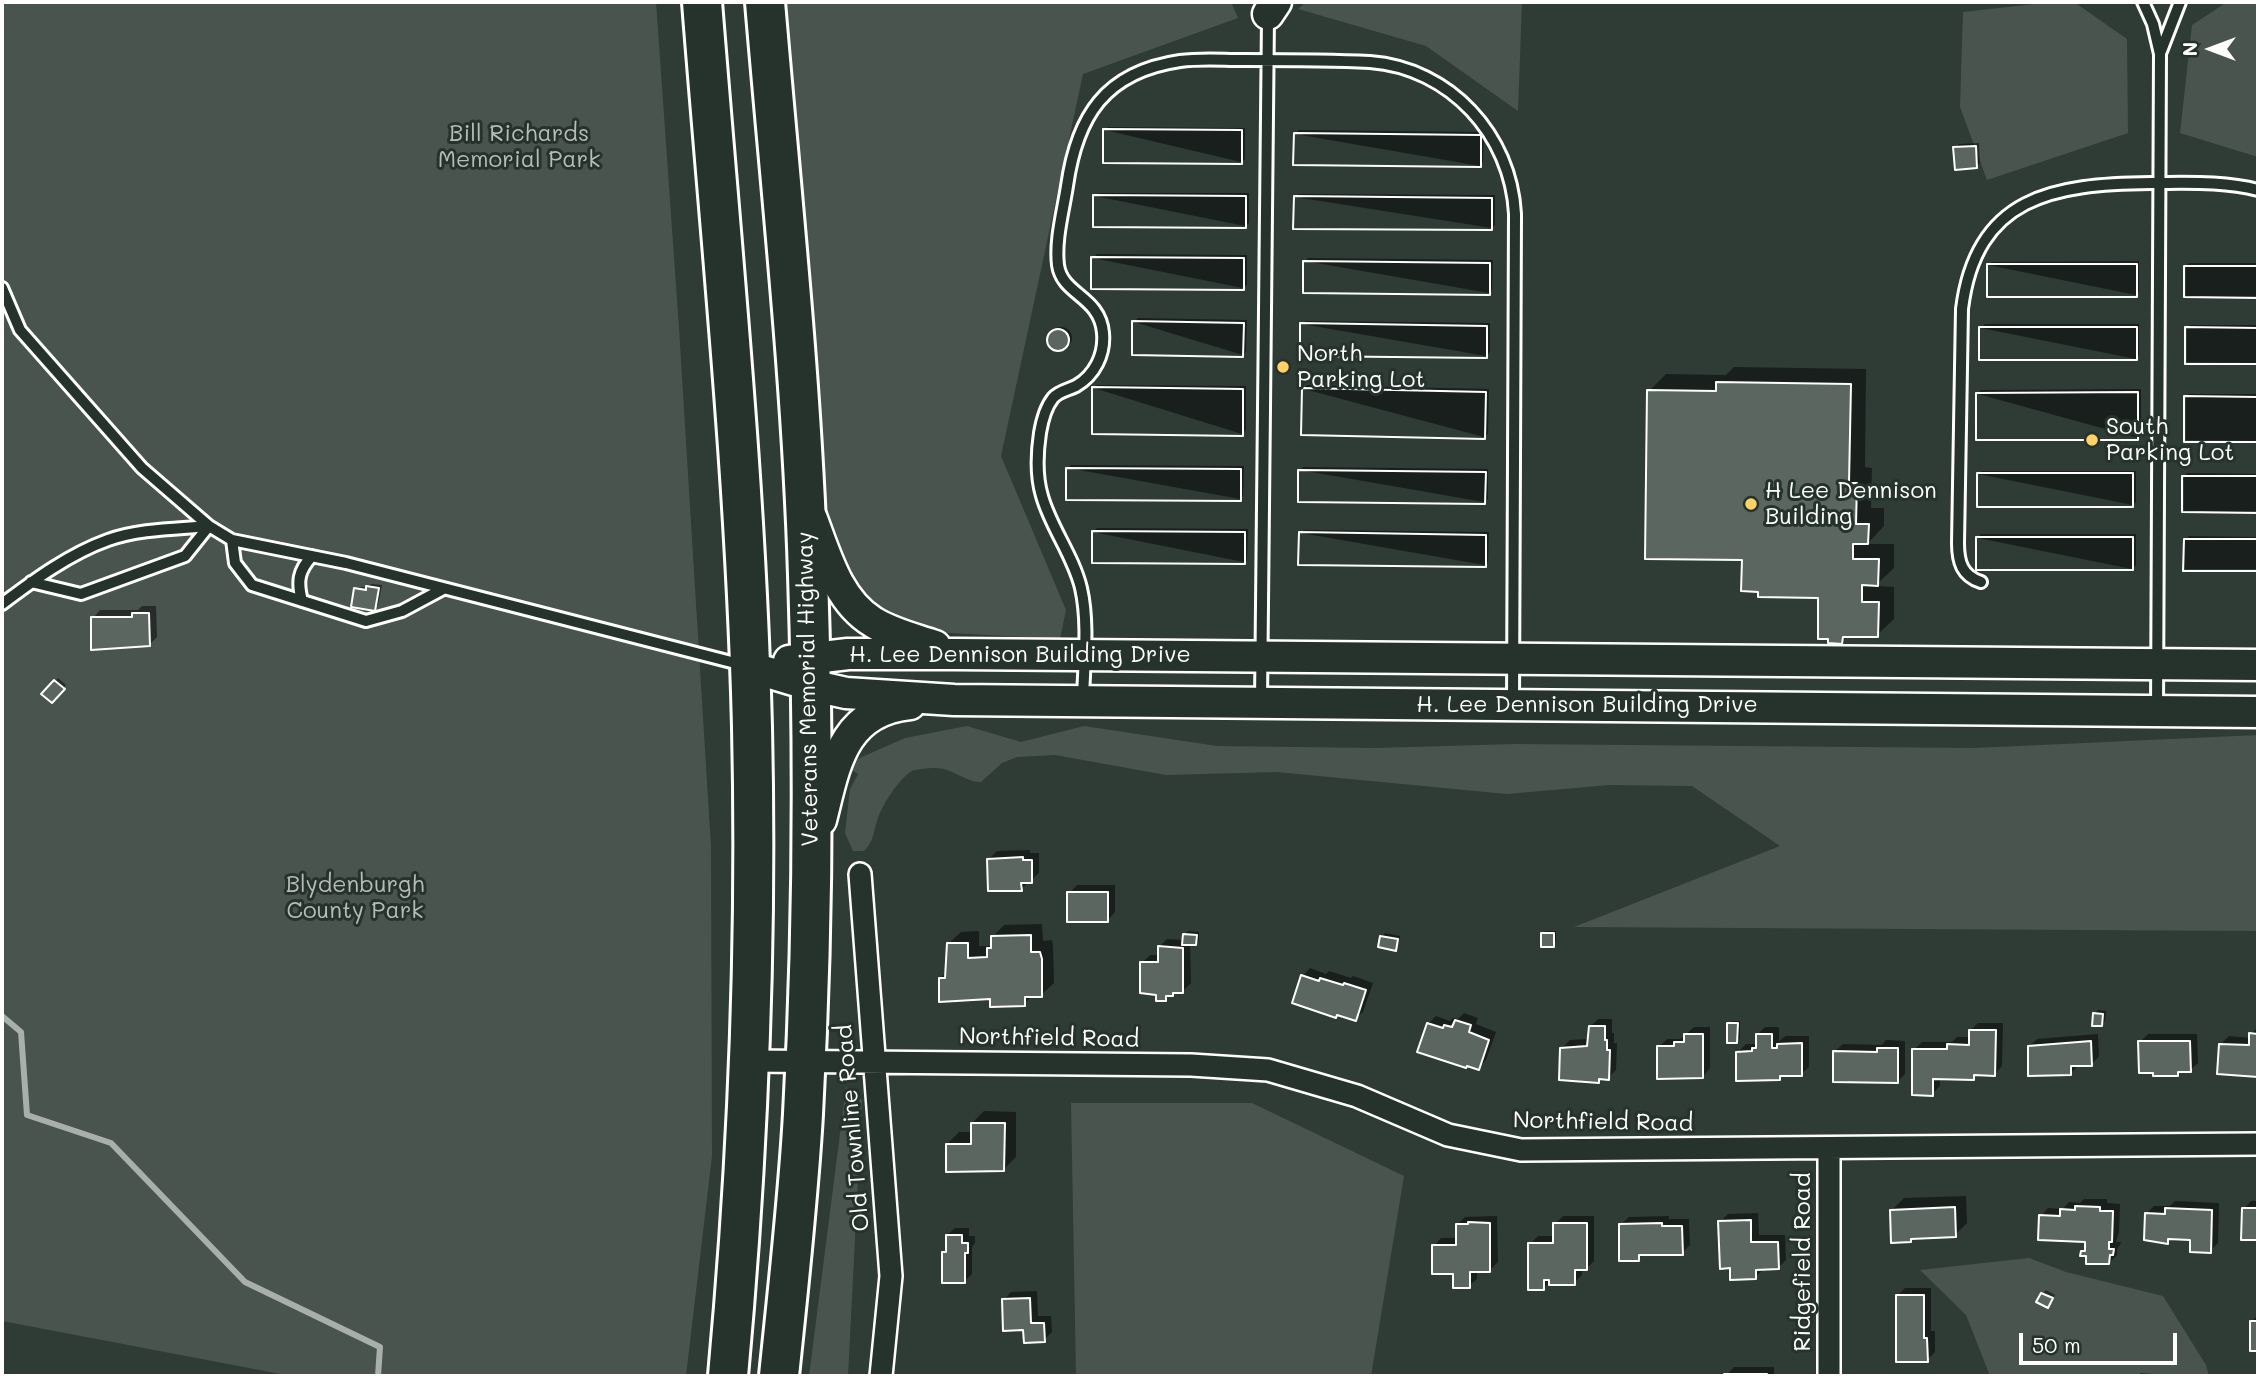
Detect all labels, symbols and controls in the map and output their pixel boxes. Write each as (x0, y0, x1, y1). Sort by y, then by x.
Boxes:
north arrow (2176, 14, 2246, 84)
text: N (2177, 42, 2202, 56)
park label: Bill Richards Memorial Park (438, 120, 600, 174)
place label: North Parking Lot (1297, 340, 1425, 394)
marker: North Parking Lot (1275, 359, 1291, 375)
place label: South Parking Lot (2106, 413, 2234, 467)
marker: South Parking Lot (2084, 432, 2100, 448)
place label: H Lee Dennison Building (1765, 477, 1937, 531)
marker: H Lee Dennison Building (1743, 496, 1759, 512)
street label: Veterans Memorial Highway (791, 531, 825, 847)
street label: H. Lee Dennison Building Drive (849, 641, 1191, 669)
street label: H. Lee Dennison Building Drive (1416, 691, 1758, 719)
park label: Blydenburgh County Park (286, 871, 424, 925)
street label: Old Townline Road (830, 1023, 876, 1233)
street label: Northfield Road (959, 1023, 1139, 1053)
street label: Northfield Road (1513, 1107, 1693, 1137)
street label: Ridgefield Road (1789, 1172, 1817, 1352)
scale bar (2022, 1318, 2180, 1362)
text: 50 m (2032, 1331, 2081, 1358)

